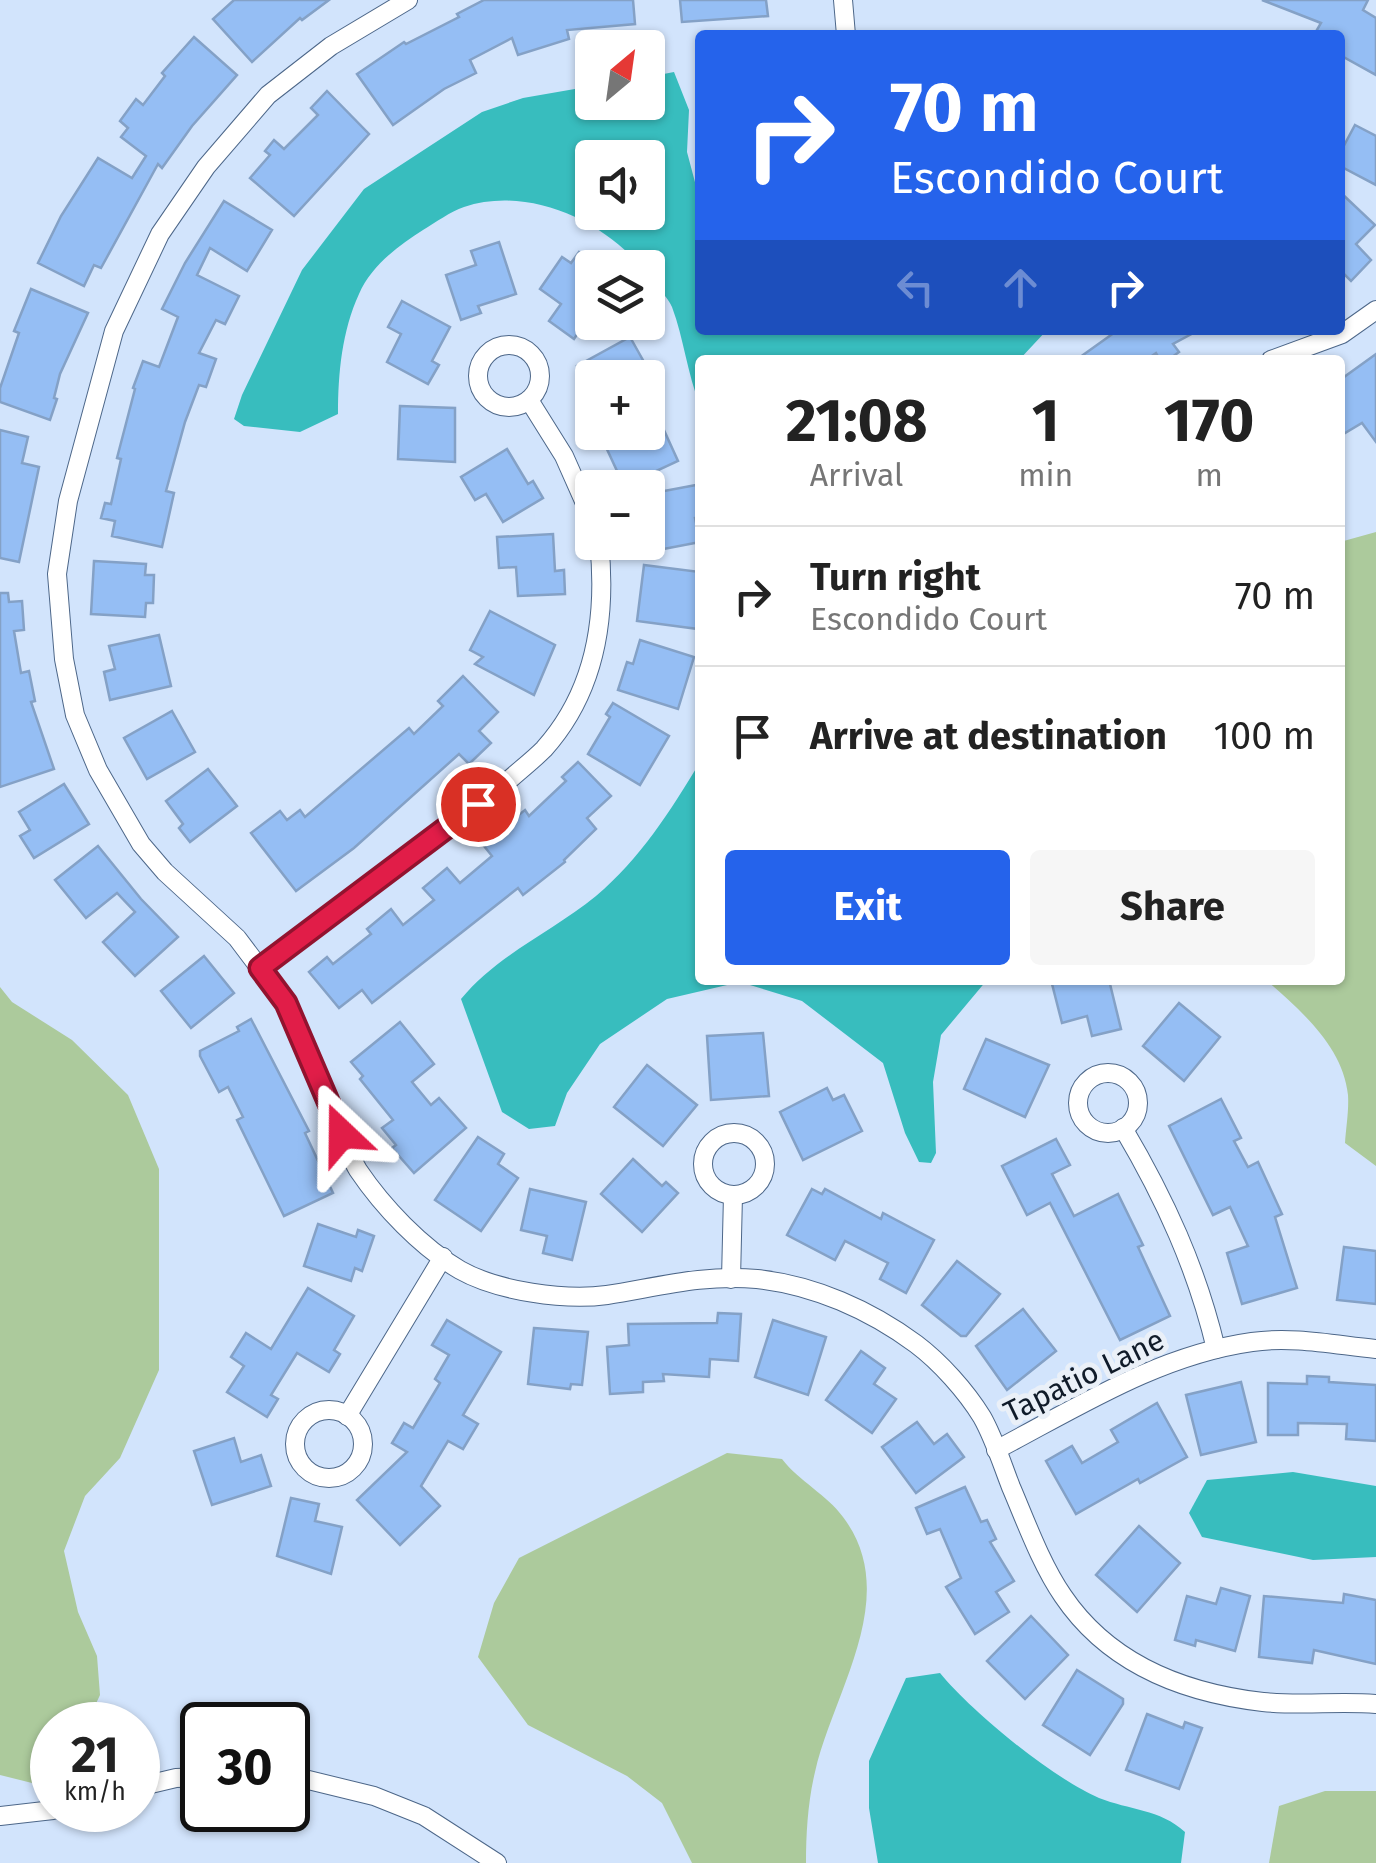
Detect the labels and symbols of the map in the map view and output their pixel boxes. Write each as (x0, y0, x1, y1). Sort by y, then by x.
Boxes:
north arrow (575, 30, 665, 120)
pin (436, 762, 521, 847)
position arrow (290, 1082, 394, 1186)
street label: Tapatio Lane (998, 1322, 1170, 1430)
speed limit sign: 30 (180, 1702, 310, 1832)

